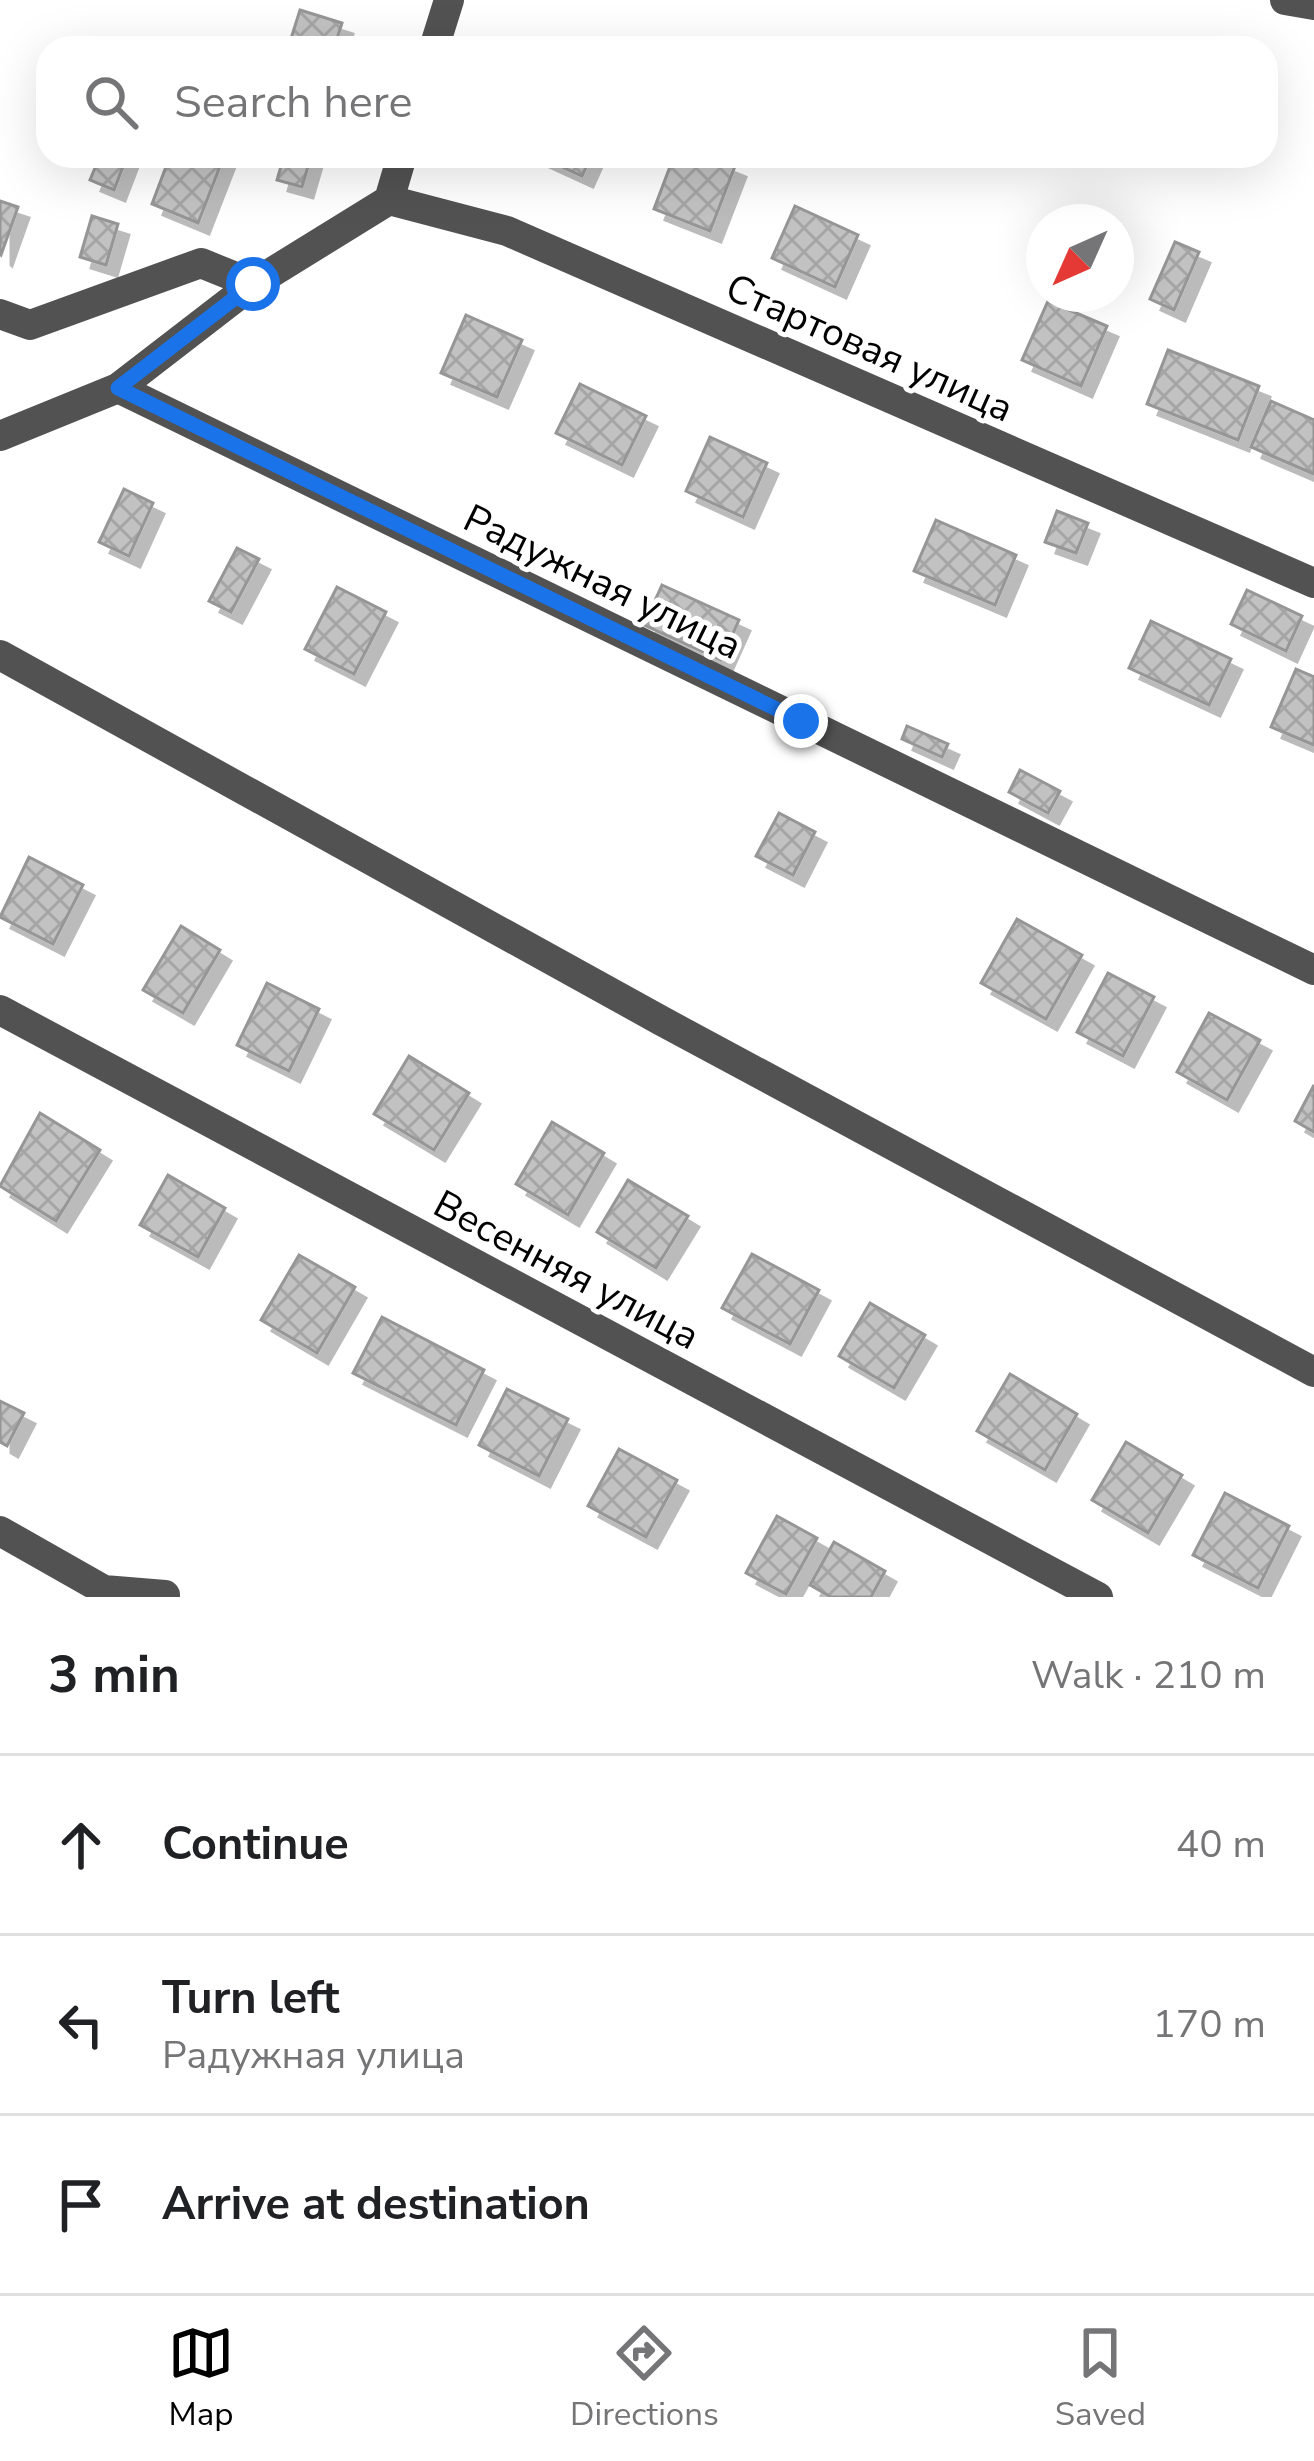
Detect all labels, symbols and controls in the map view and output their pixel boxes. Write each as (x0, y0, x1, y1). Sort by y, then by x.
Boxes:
search box (36, 36, 1278, 168)
icon: search (78, 69, 144, 135)
text: Search here (174, 72, 413, 133)
north arrow (1026, 204, 1134, 312)
route start (226, 257, 280, 311)
street label: Стартовая улица (717, 261, 1021, 435)
street label: Радужная улица (454, 492, 750, 673)
route end (774, 694, 828, 748)
street label: Весенняя улица (424, 1178, 708, 1363)
text: 3 min (48, 1640, 180, 1710)
text: Walk · 210 m (1031, 1649, 1266, 1702)
icon: ahead (48, 1812, 114, 1878)
text: Continue (162, 1814, 349, 1875)
text: 40 m (1176, 1818, 1266, 1871)
text: Turn left (162, 1968, 340, 2029)
icon: left (48, 1992, 114, 2058)
text: 170 m (1152, 1998, 1266, 2051)
text: Радужная улица (162, 2029, 465, 2082)
icon: arrive (48, 2172, 114, 2238)
text: Arrive at destination (162, 2174, 590, 2235)
tab: Map (168, 2320, 234, 2437)
tab: Directions (570, 2320, 719, 2437)
tab: Saved (1055, 2320, 1146, 2437)

